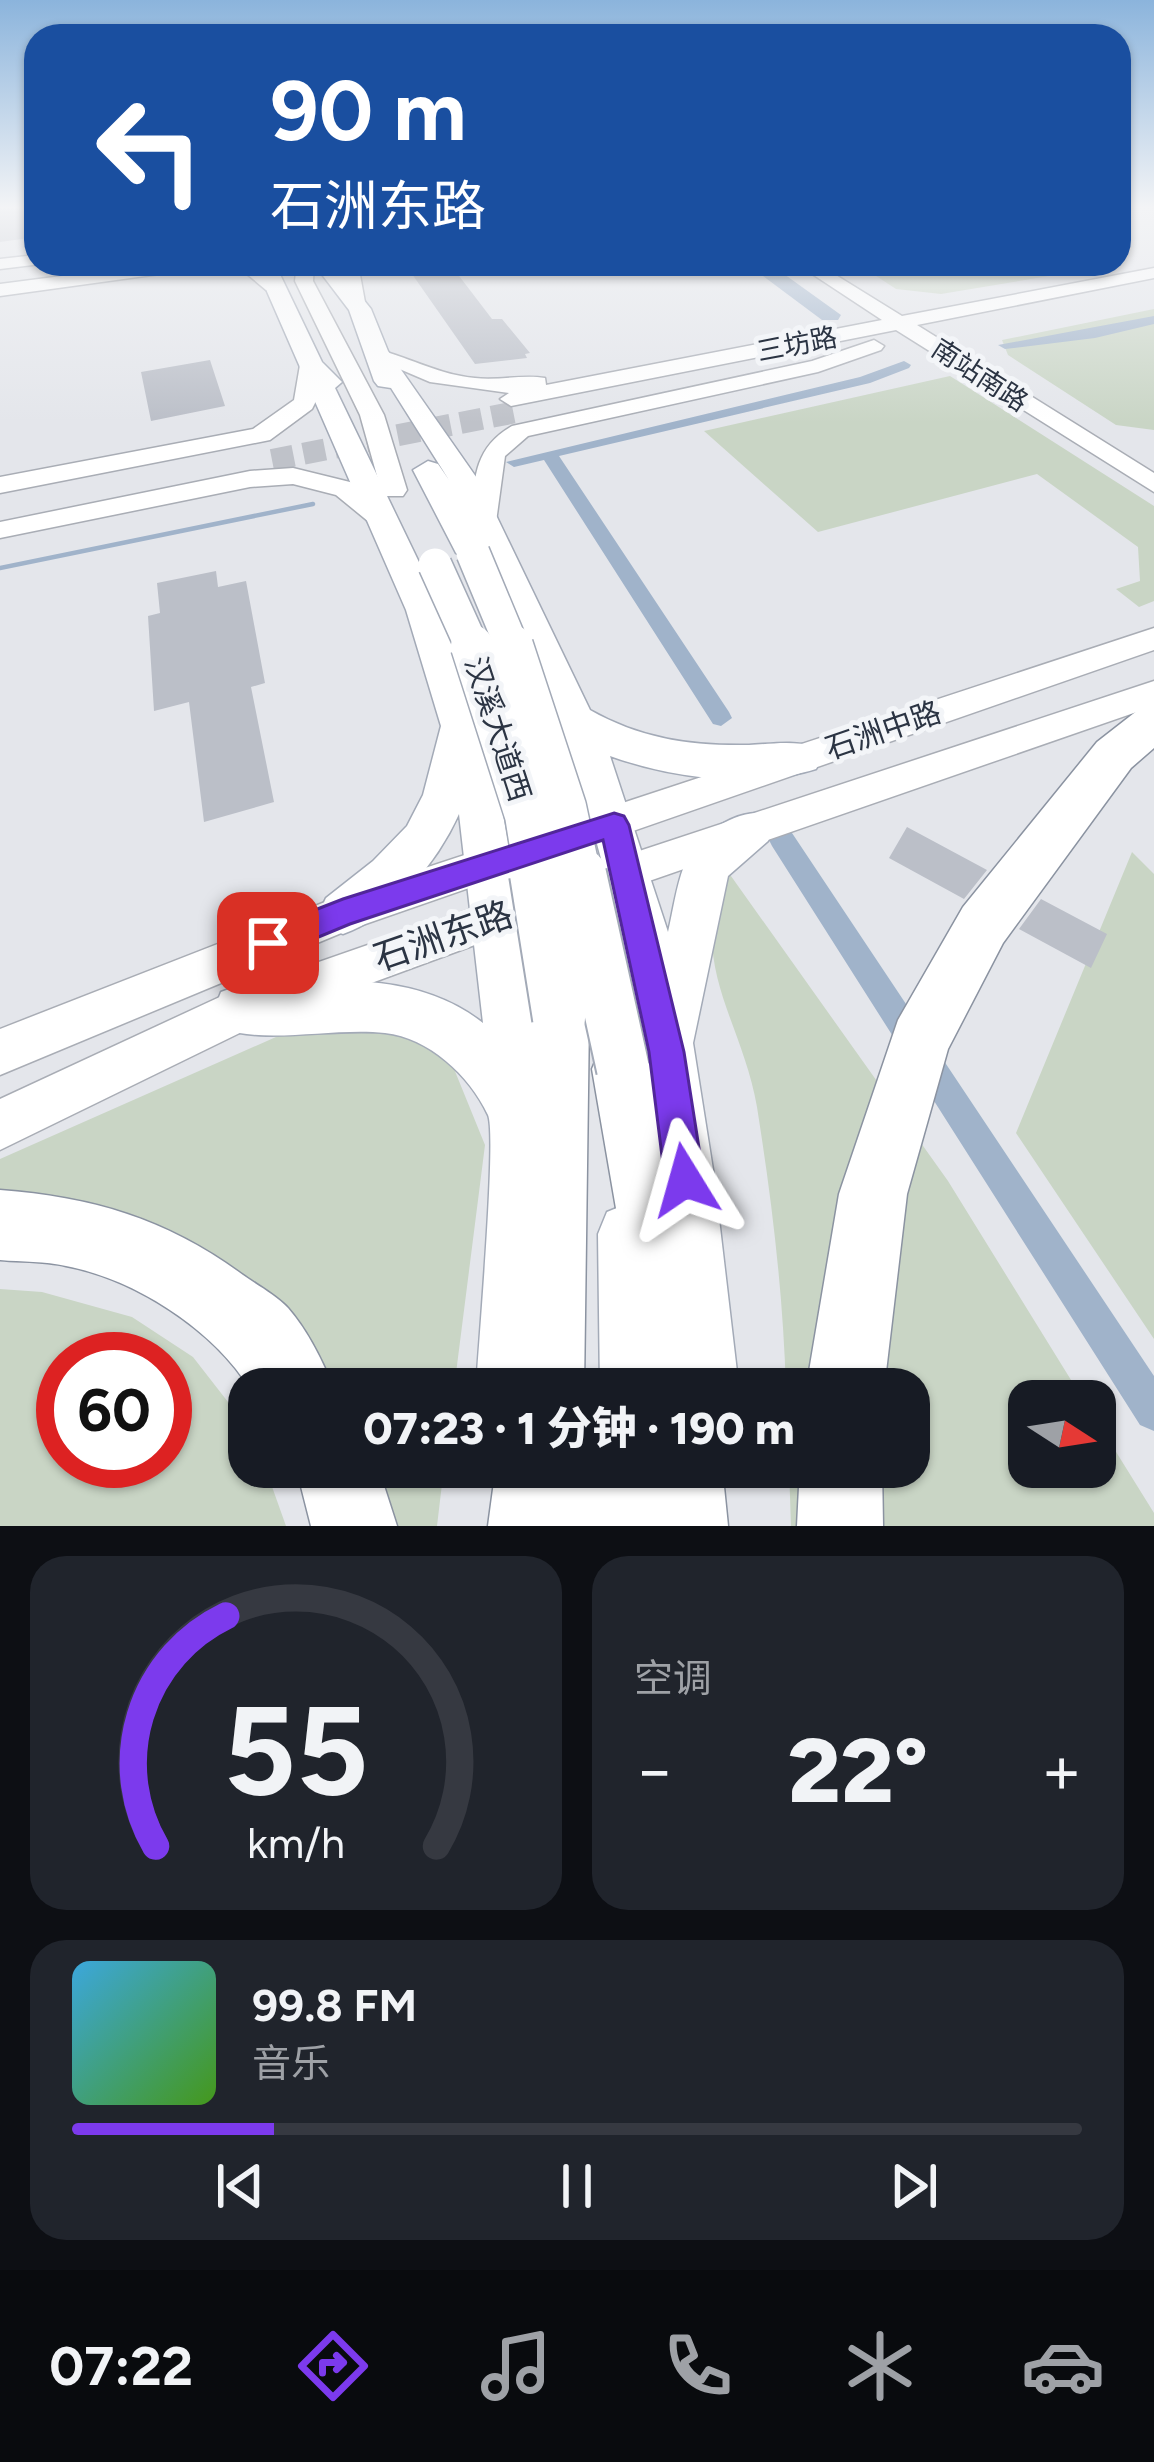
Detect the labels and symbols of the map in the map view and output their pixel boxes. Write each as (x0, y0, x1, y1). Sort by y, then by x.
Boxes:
street label: 三坊路 (754, 320, 840, 368)
street label: 南站南路 (926, 332, 1034, 418)
street label: 汉溪大道西 (457, 652, 539, 806)
street label: 石洲中路 (820, 693, 946, 767)
pin (217, 892, 319, 994)
street label: 石洲东路 (368, 892, 518, 980)
position arrow (622, 1117, 748, 1243)
speed limit sign: 60 (36, 1332, 192, 1488)
north arrow (1008, 1380, 1116, 1488)

